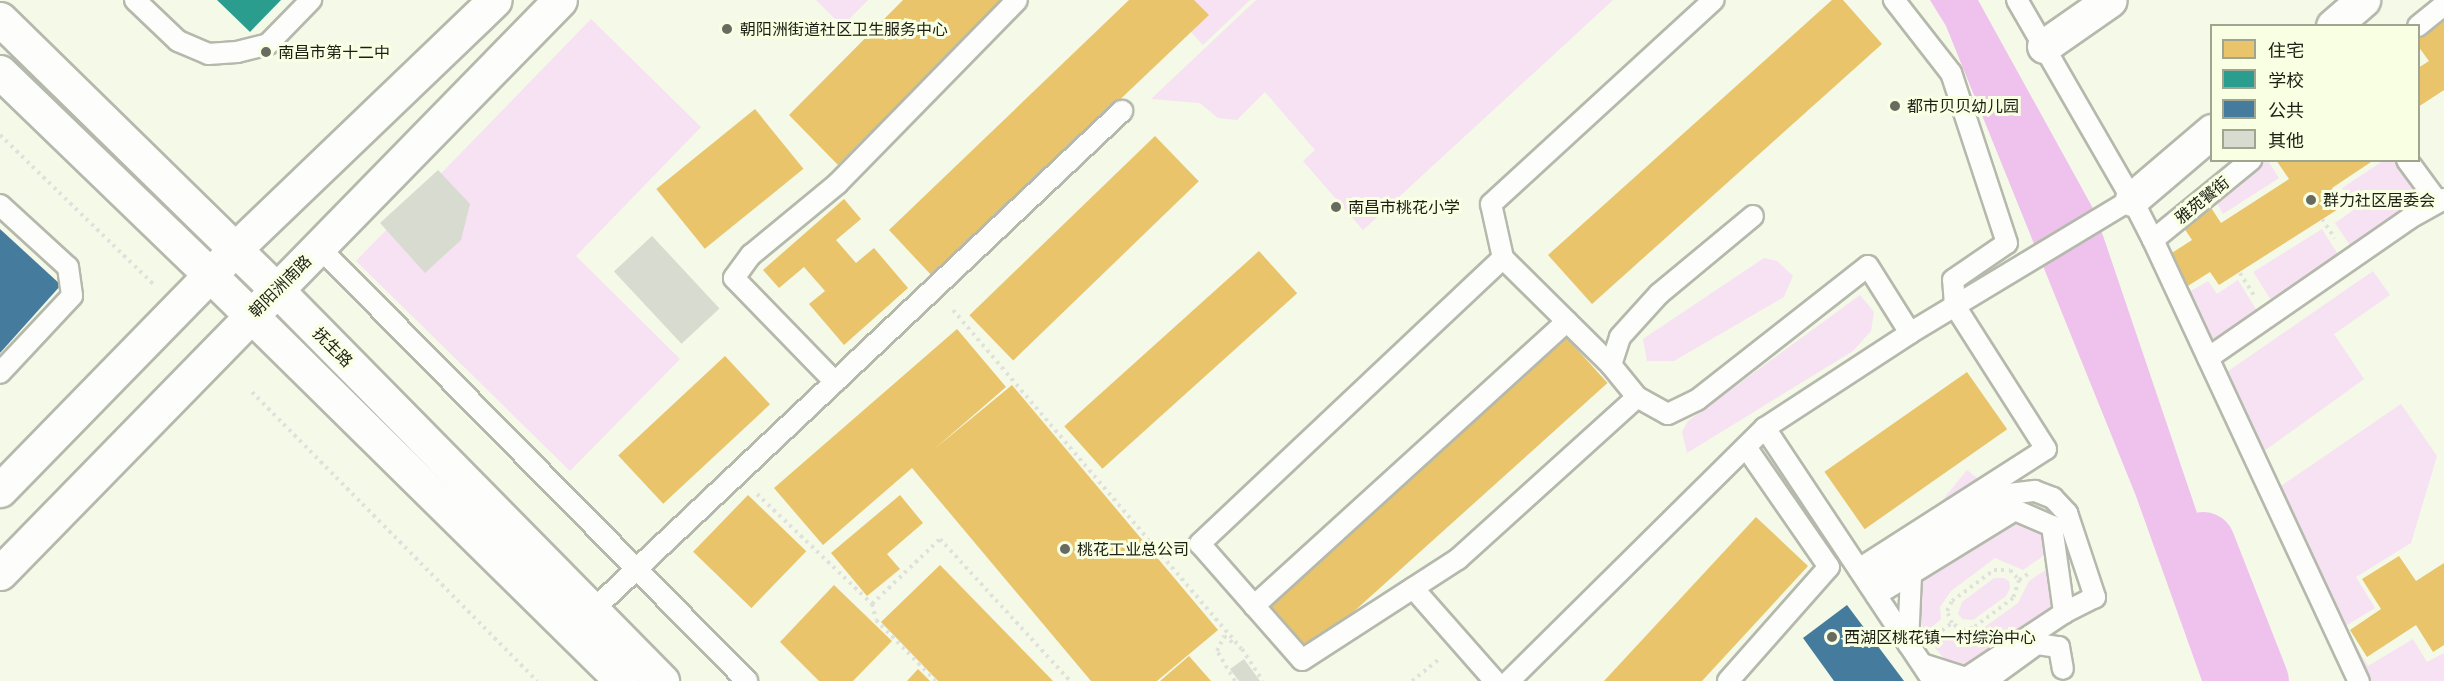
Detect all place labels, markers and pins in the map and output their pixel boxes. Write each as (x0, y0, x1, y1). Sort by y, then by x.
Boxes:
place label: 朝阳洲街道社区卫生服务中心 (740, 19, 948, 39)
marker: 朝阳洲街道社区卫生服务中心 (718, 20, 736, 38)
place label: 南昌市第十二中 (278, 42, 390, 62)
marker: 南昌市第十二中 (259, 45, 273, 59)
place label: 都市贝贝幼儿园 (1907, 96, 2019, 116)
marker: 都市贝贝幼儿园 (1888, 99, 1902, 113)
place label: 群力社区居委会 (2323, 190, 2435, 210)
marker: 群力社区居委会 (2304, 193, 2318, 207)
place label: 南昌市桃花小学 (1348, 197, 1460, 217)
marker: 南昌市桃花小学 (1329, 200, 1343, 214)
place label: 桃花工业总公司 (1077, 539, 1189, 559)
marker: 桃花工业总公司 (1058, 542, 1072, 556)
place label: 西湖区桃花镇一村综治中心 (1844, 627, 2036, 647)
marker: 西湖区桃花镇一村综治中心 (1825, 630, 1839, 644)

